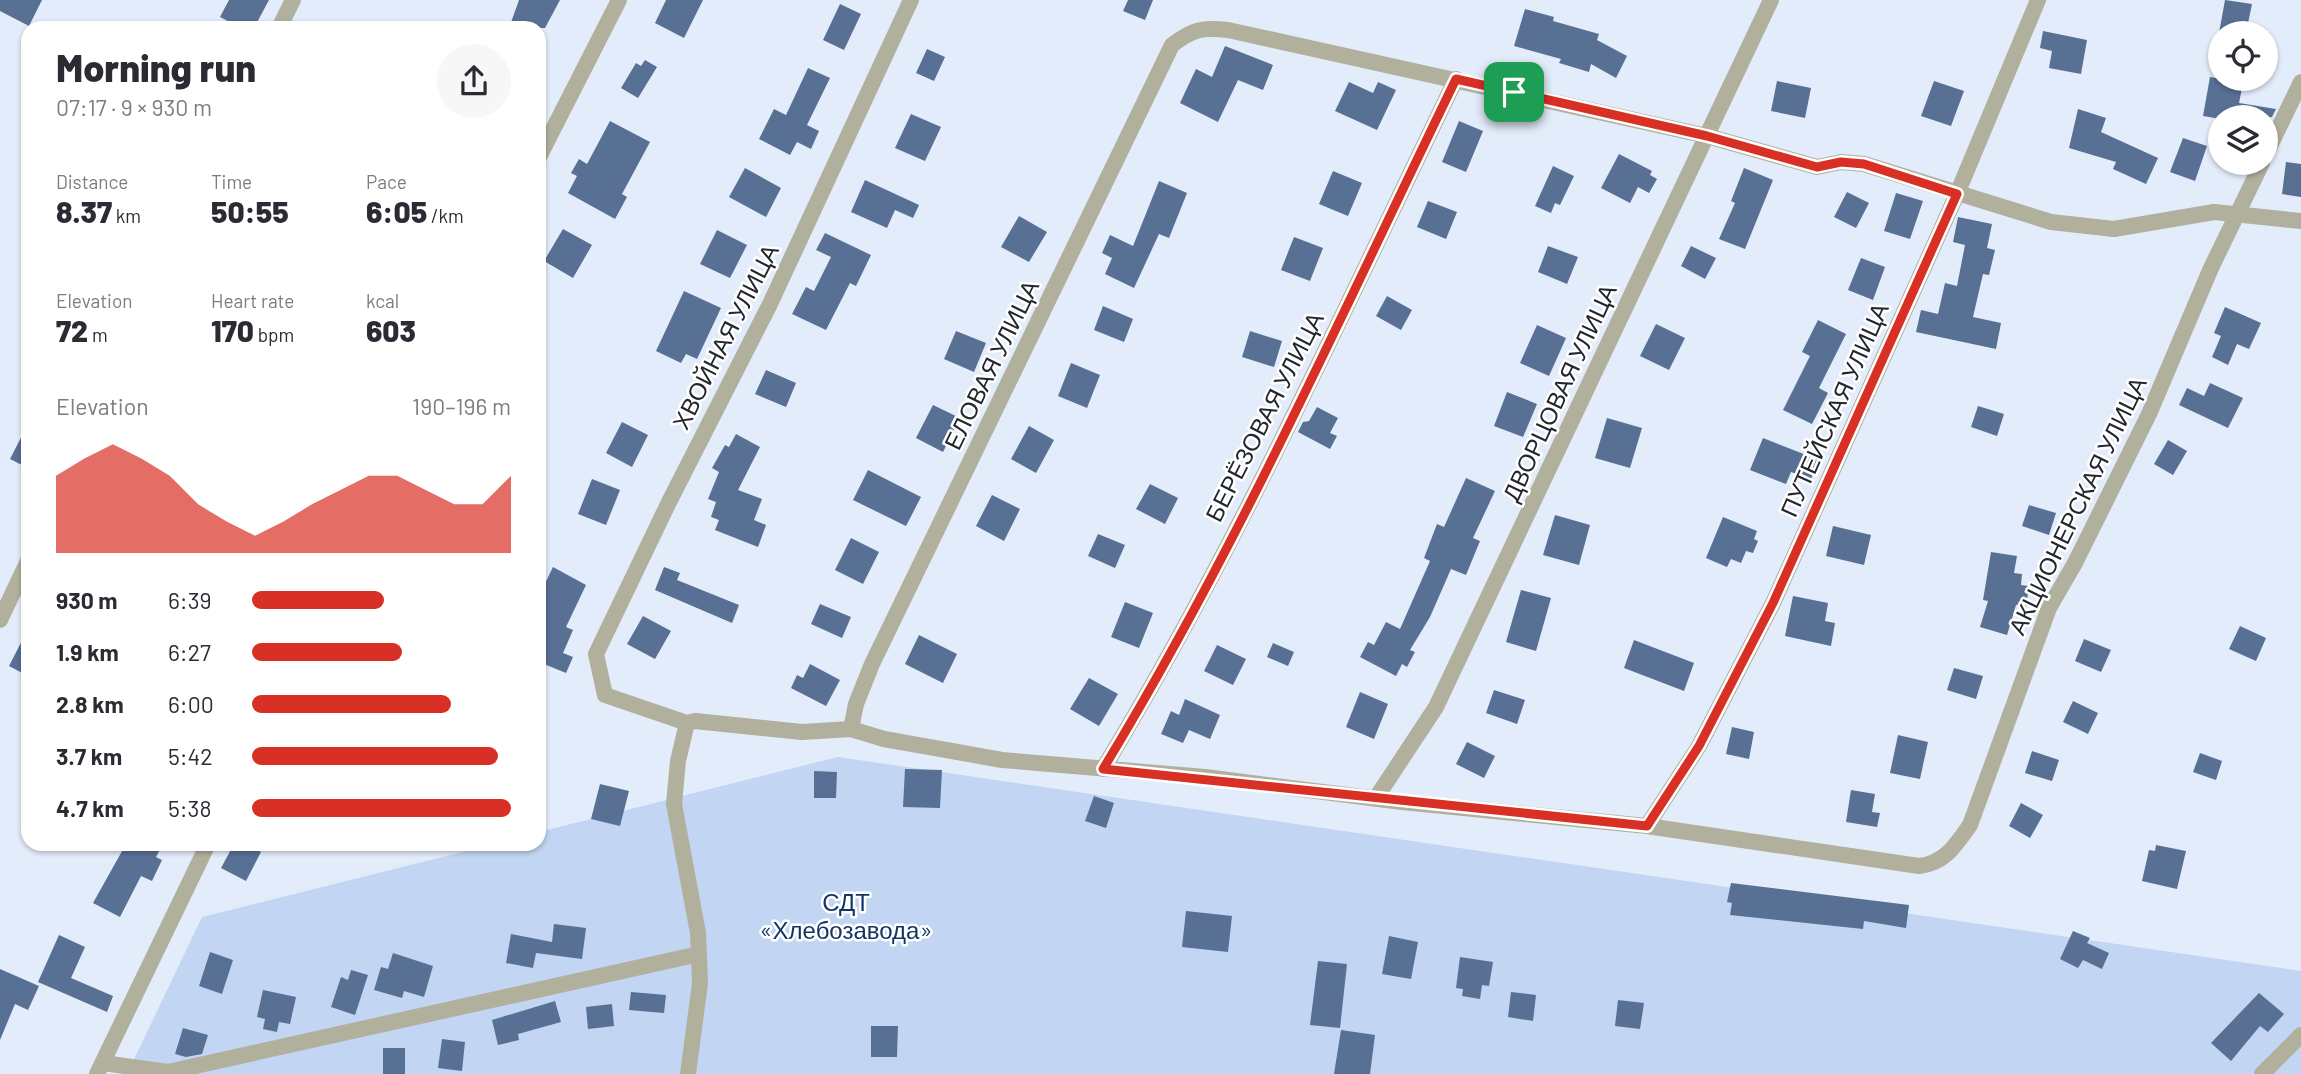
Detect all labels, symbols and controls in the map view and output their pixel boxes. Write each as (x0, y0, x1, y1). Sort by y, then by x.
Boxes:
map controls (2208, 21, 2278, 175)
button: locate (2208, 21, 2278, 91)
text: Morning run (56, 44, 256, 90)
button: share (437, 44, 511, 118)
pin (1484, 62, 1544, 122)
icon: arrive (1495, 73, 1533, 111)
text: 07:17 · 9 × 930 m (56, 93, 212, 121)
button: layers (2208, 105, 2278, 175)
text: Distance (56, 170, 128, 193)
text: Time (211, 170, 252, 193)
text: Pace (366, 170, 407, 193)
text: 8.37 (56, 193, 112, 229)
text: 50:55 (211, 193, 289, 229)
text: 6:05 (366, 193, 427, 229)
text: km (112, 204, 141, 227)
text: /km (427, 204, 464, 227)
street label: ХВОЙНАЯ УЛИЦА (665, 239, 784, 434)
street label: ЕЛОВАЯ УЛИЦА (937, 275, 1044, 454)
street label: ДВОРЦОВАЯ УЛИЦА (1496, 279, 1622, 506)
text: Elevation (56, 289, 133, 312)
text: Heart rate (211, 289, 294, 312)
text: kcal (366, 289, 399, 312)
street label: ПУТЕЙСКАЯ УЛИЦА (1773, 298, 1894, 521)
street label: БЕРЁЗОВАЯ УЛИЦА (1198, 307, 1329, 526)
text: 72 (56, 312, 88, 348)
text: 170 (211, 312, 254, 348)
text: 603 (366, 312, 416, 348)
text: m (88, 323, 108, 346)
text: bpm (254, 323, 294, 346)
street label: АКЦИОНЕРСКАЯ УЛИЦА (2002, 372, 2152, 639)
text: Elevation (56, 392, 149, 420)
text: 190–196 m (412, 392, 511, 420)
text: 930 m (56, 586, 118, 614)
text: 6:39 (168, 586, 211, 614)
text: 1.9 km (56, 638, 119, 666)
text: 6:27 (168, 638, 211, 666)
text: 2.8 km (56, 690, 124, 718)
text: 6:00 (168, 690, 214, 718)
text: 3.7 km (56, 742, 122, 770)
text: 5:42 (168, 742, 213, 770)
text: 4.7 km (56, 794, 124, 822)
text: 5:38 (168, 794, 211, 822)
park label: СДТ «Хлебозавода» (760, 887, 932, 944)

